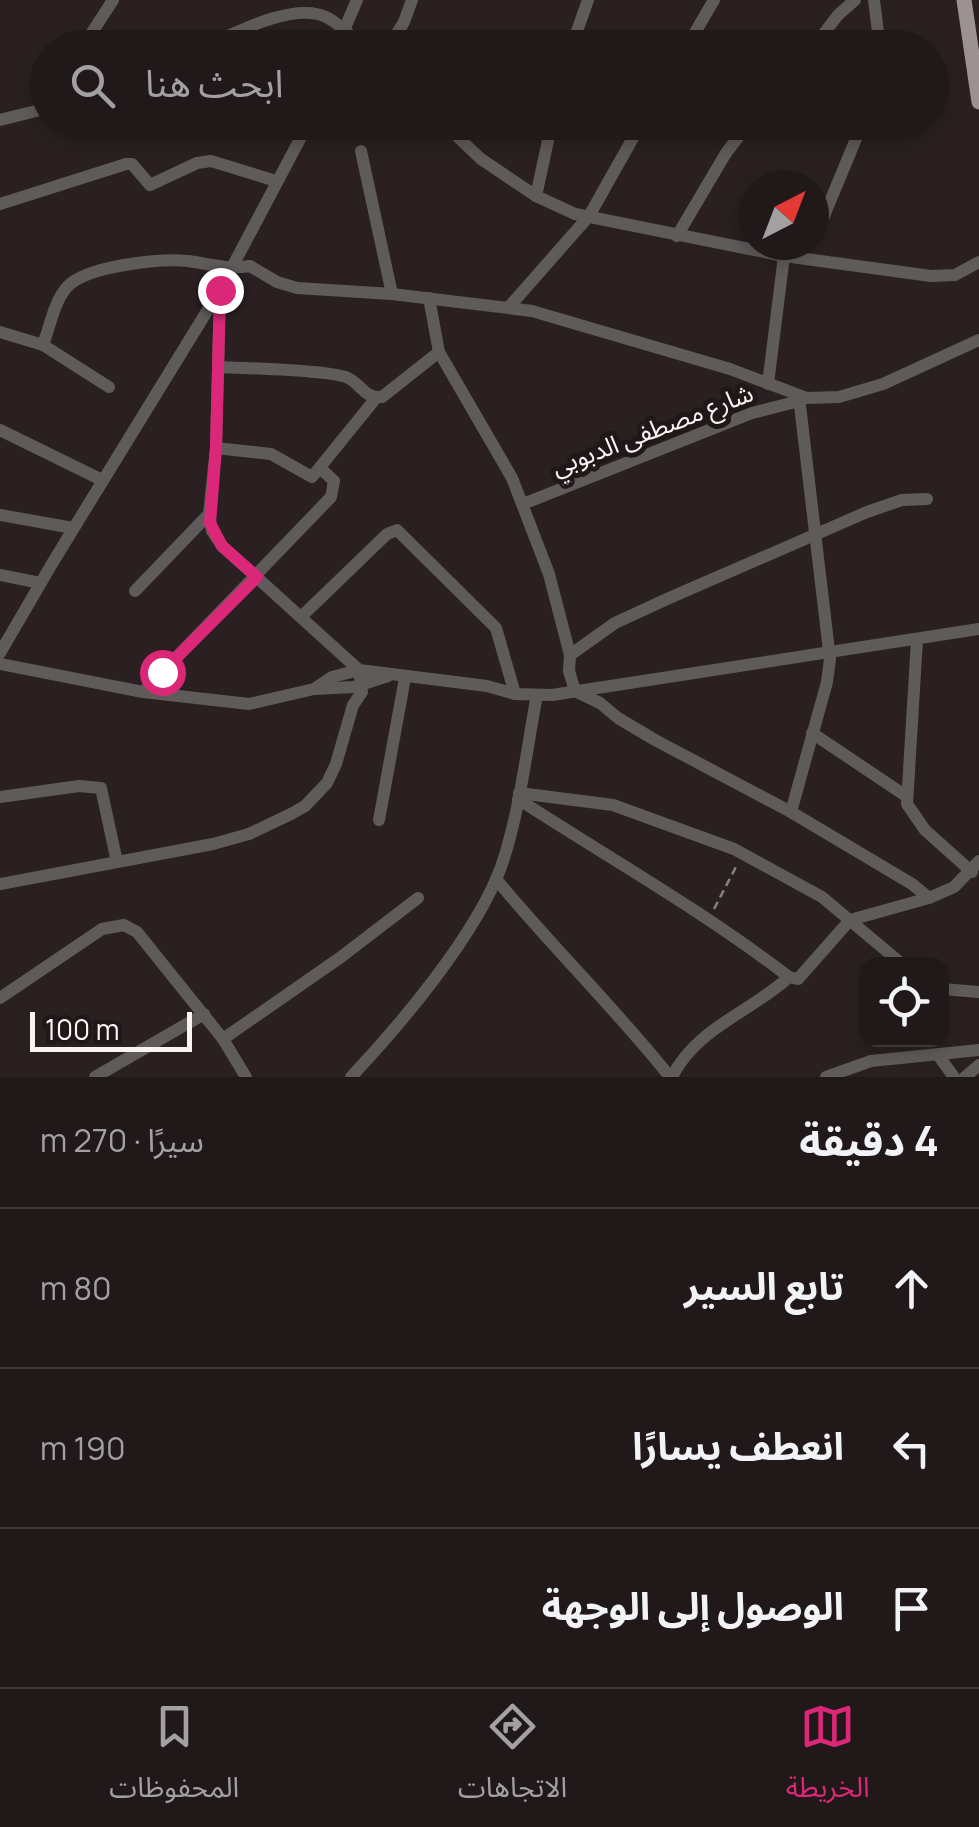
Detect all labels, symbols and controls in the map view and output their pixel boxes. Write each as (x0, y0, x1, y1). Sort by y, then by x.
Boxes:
search box (30, 30, 949, 140)
text: ابحث هنا (145, 56, 284, 108)
icon: search (65, 58, 120, 113)
north arrow (739, 170, 829, 260)
route end (198, 268, 244, 314)
street label: شارع مصطفى الدبوبي (546, 374, 759, 486)
route start (140, 650, 186, 696)
map controls (859, 957, 949, 1047)
button: locate (859, 957, 949, 1047)
scale bar (30, 1007, 192, 1052)
text: 100 m (45, 1010, 119, 1048)
text: 4 دقيقة (799, 1111, 939, 1169)
text: سيرًا · 270 m (40, 1118, 204, 1162)
text: تابع السير (684, 1259, 844, 1311)
icon: ahead (884, 1261, 939, 1316)
text: 80 m (40, 1266, 112, 1310)
text: انعطف يسارًا (632, 1419, 844, 1471)
icon: left (884, 1421, 939, 1476)
text: 190 m (40, 1426, 125, 1470)
text: الوصول إلى الوجهة (542, 1579, 844, 1631)
icon: arrive (884, 1581, 939, 1636)
tab: المحفوظات (109, 1699, 239, 1818)
tab: الاتجاهات (458, 1699, 567, 1818)
tab: الخريطة (786, 1699, 870, 1818)

